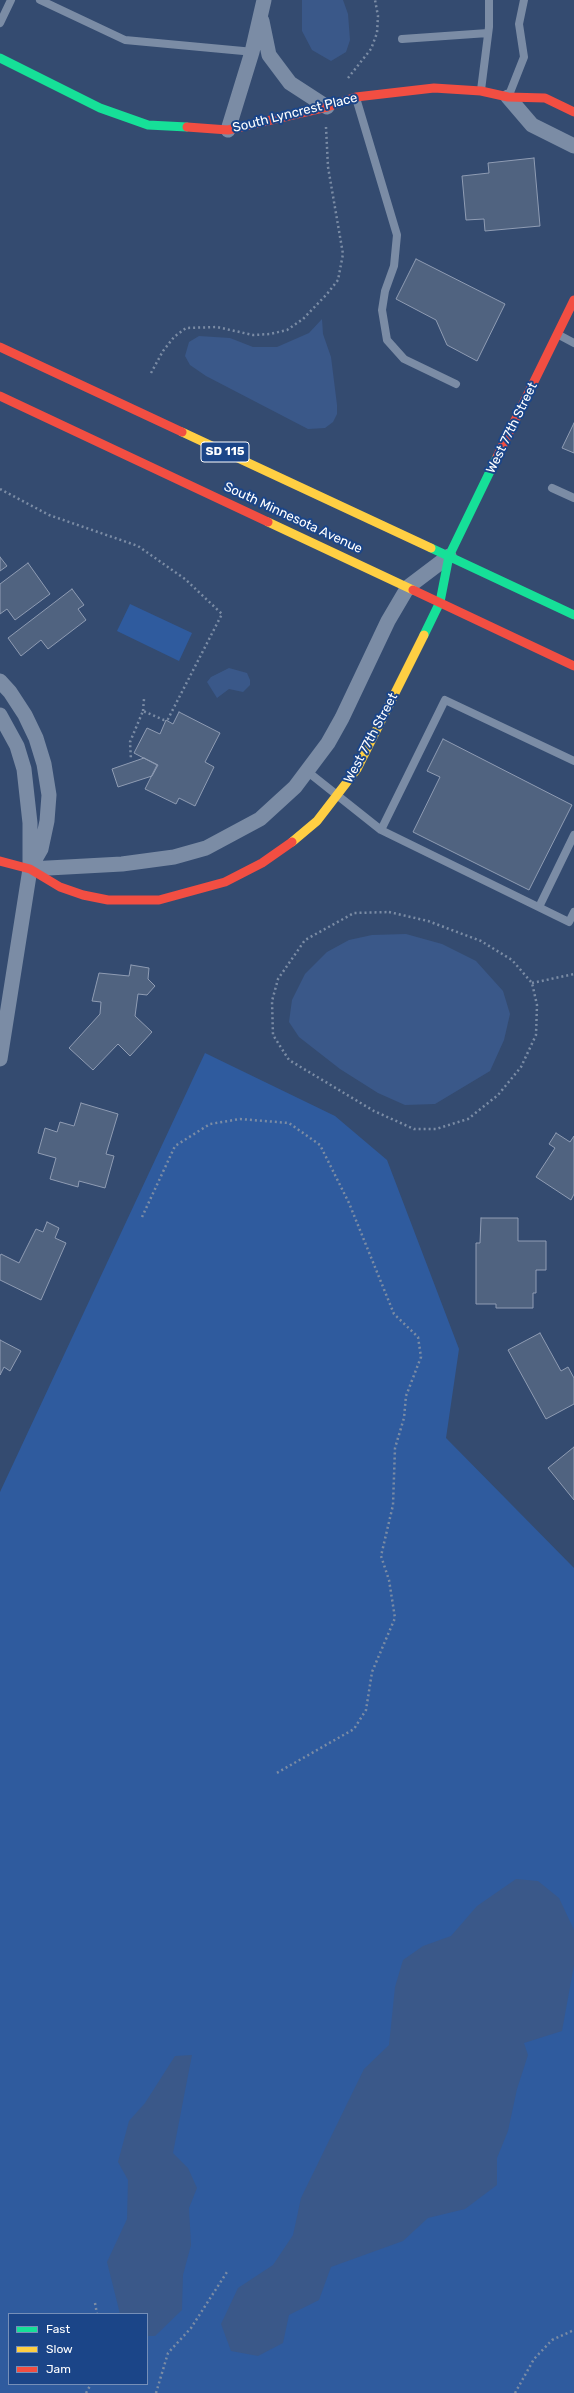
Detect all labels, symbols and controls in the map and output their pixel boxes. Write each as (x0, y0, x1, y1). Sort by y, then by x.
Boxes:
street label: South Lyncrest Place (231, 90, 359, 136)
street label: West 77th Street (483, 380, 541, 476)
road number: SD 115 (201, 442, 249, 462)
street label: South Minnesota Avenue (221, 479, 365, 557)
street label: West 77th Street (341, 690, 401, 786)
legend (8, 2313, 148, 2385)
text: Fast (46, 2322, 70, 2336)
text: Slow (46, 2342, 73, 2356)
text: Jam (46, 2362, 71, 2376)

